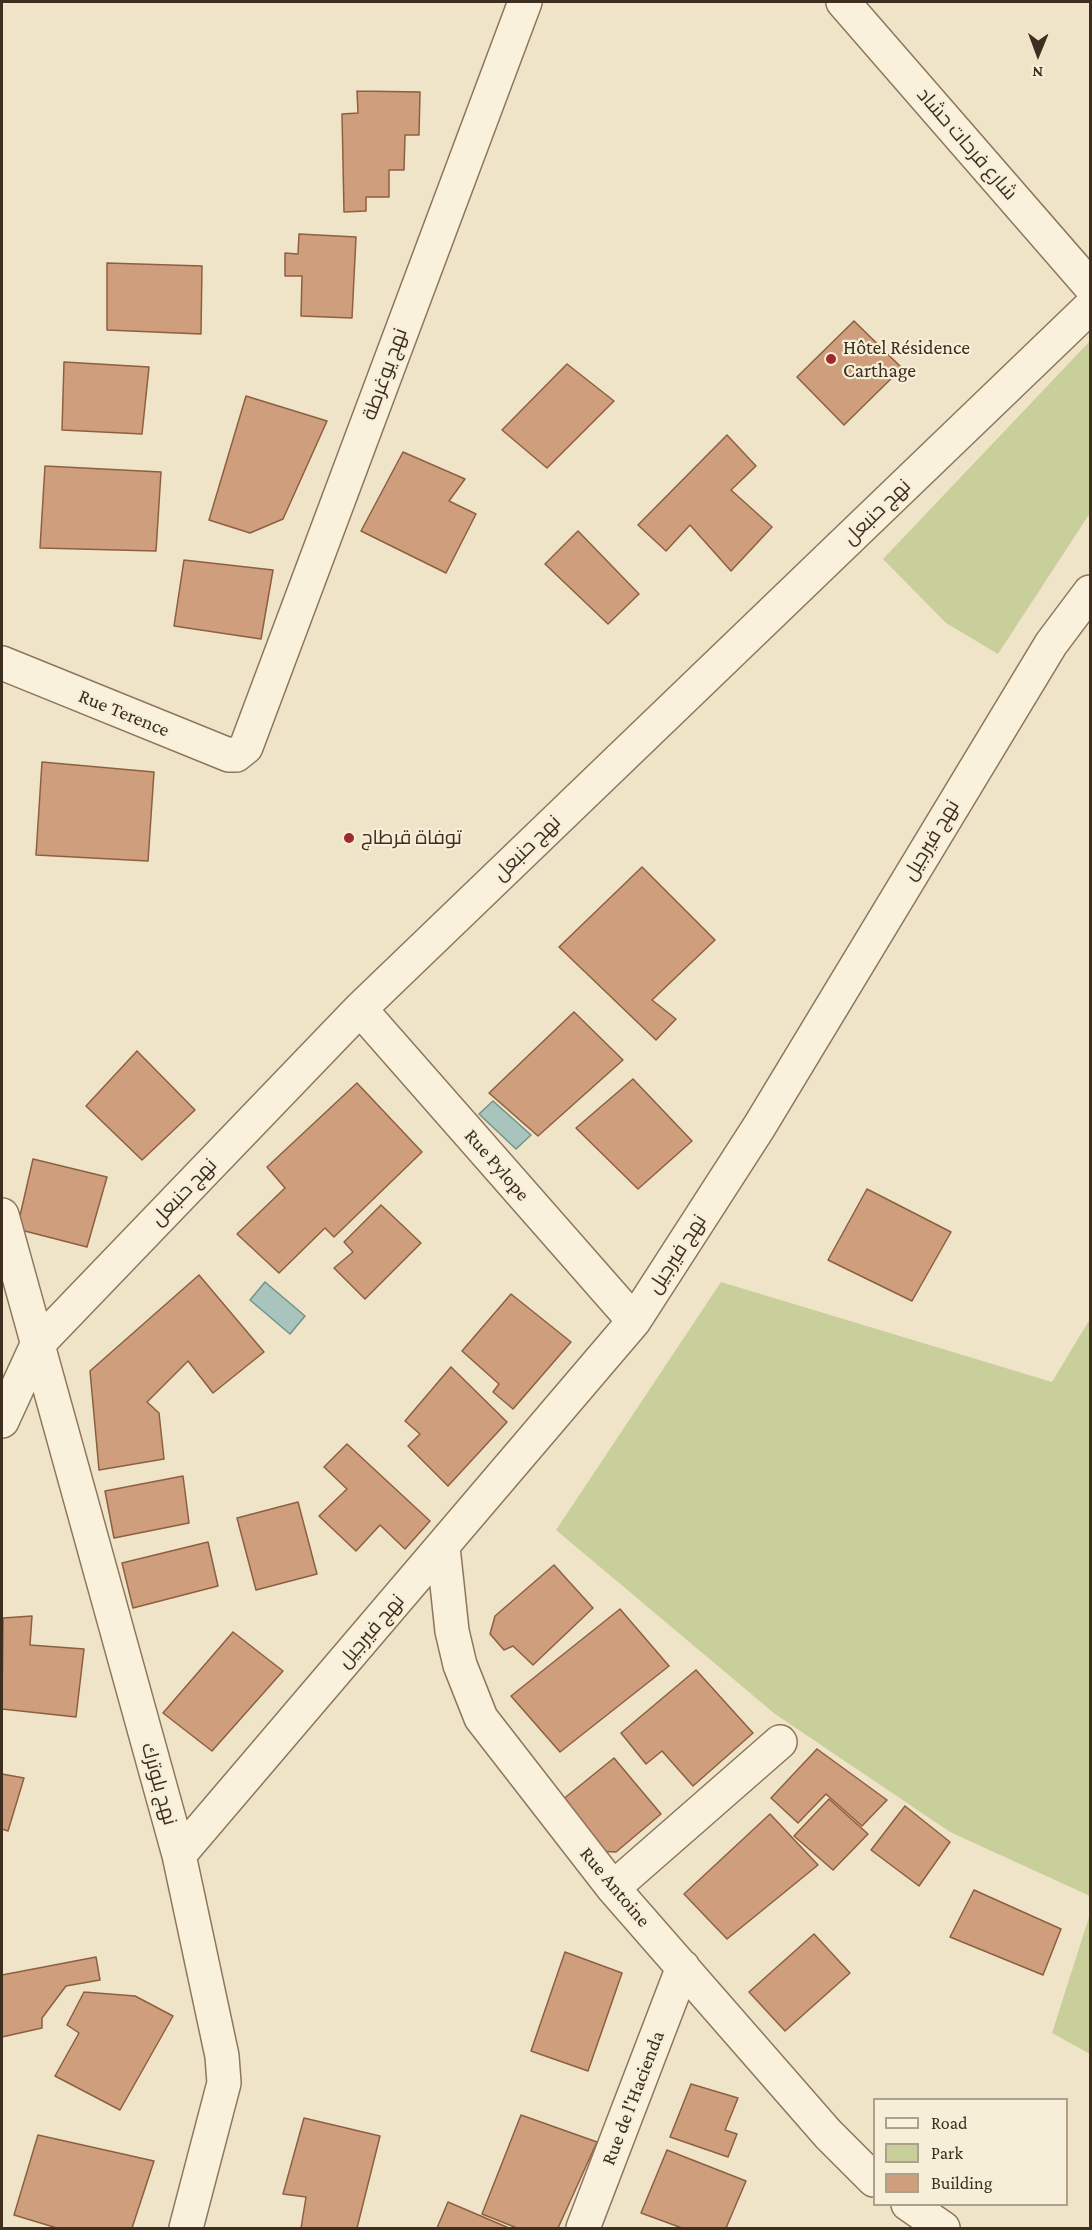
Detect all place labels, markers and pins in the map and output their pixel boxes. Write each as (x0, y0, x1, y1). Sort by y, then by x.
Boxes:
place label: Hôtel Résidence Carthage (843, 336, 970, 383)
marker: Hôtel Résidence Carthage (824, 352, 838, 366)
place label: توفاة قرطاج (361, 826, 462, 850)
marker: توفاة قرطاج (342, 831, 356, 845)

